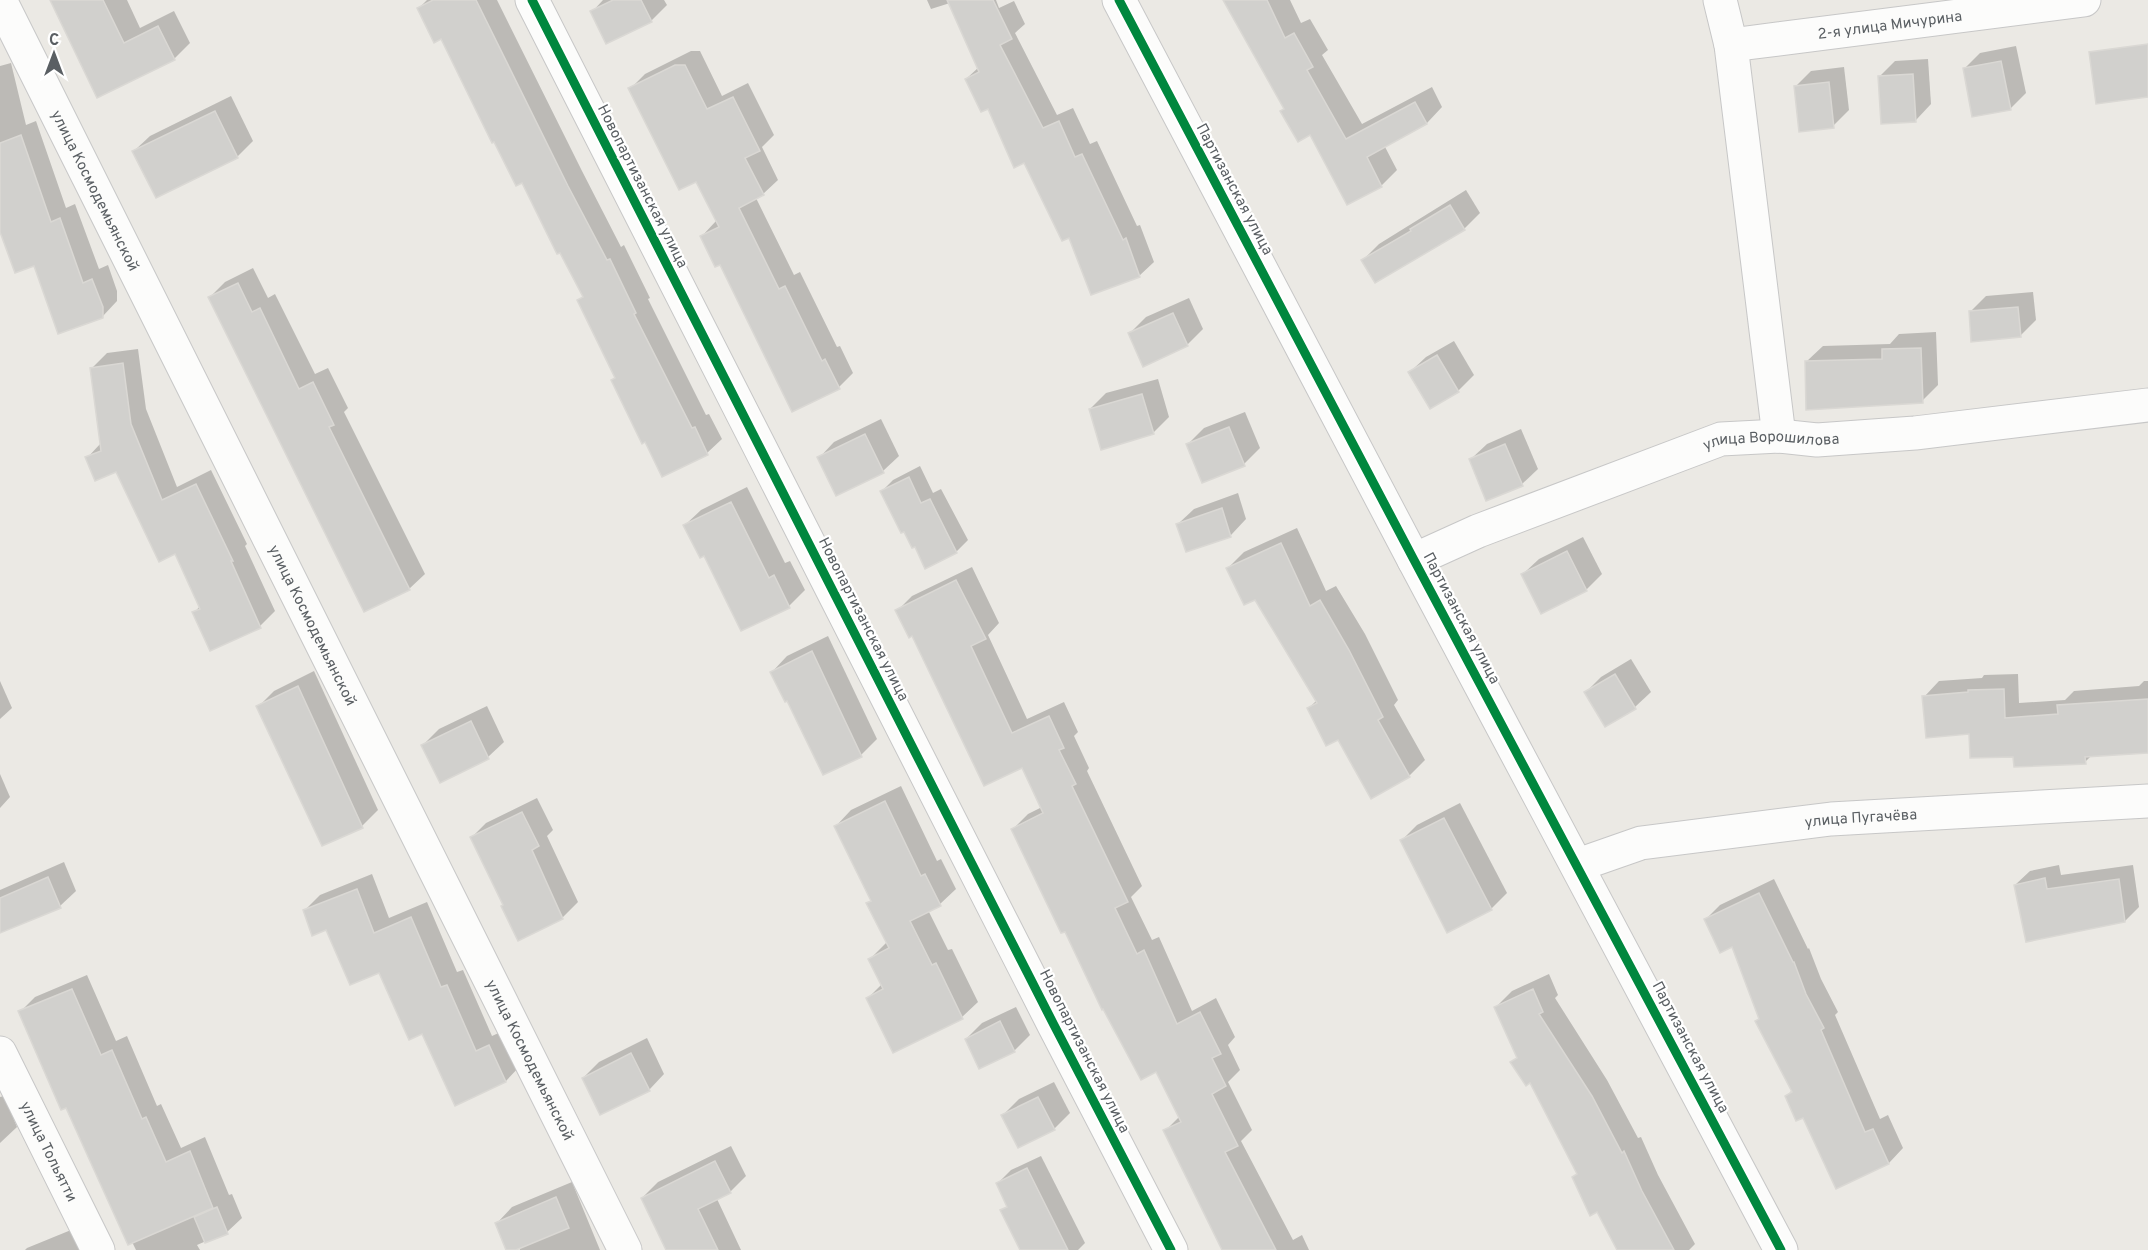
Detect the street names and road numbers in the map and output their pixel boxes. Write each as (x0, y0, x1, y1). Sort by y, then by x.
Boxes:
street label: 2-я улица Мичурина (1817, 8, 1963, 45)
street label: Новопартизанская улица (592, 102, 691, 272)
street label: улица Космодемьянской (46, 108, 142, 275)
street label: Партизанская улица (1191, 121, 1276, 259)
street label: улица Ворошилова (1701, 428, 1840, 456)
street label: Новопартизанская улица (813, 535, 912, 705)
street label: улица Космодемьянской (263, 542, 359, 710)
street label: Партизанская улица (1418, 550, 1503, 688)
street label: улица Пугачёва (1804, 806, 1918, 833)
street label: Новопартизанская улица (1034, 967, 1133, 1137)
street label: улица Космодемьянской (480, 977, 577, 1144)
street label: Партизанская улица (1647, 979, 1732, 1117)
street label: улица Тольятти (15, 1099, 81, 1206)

